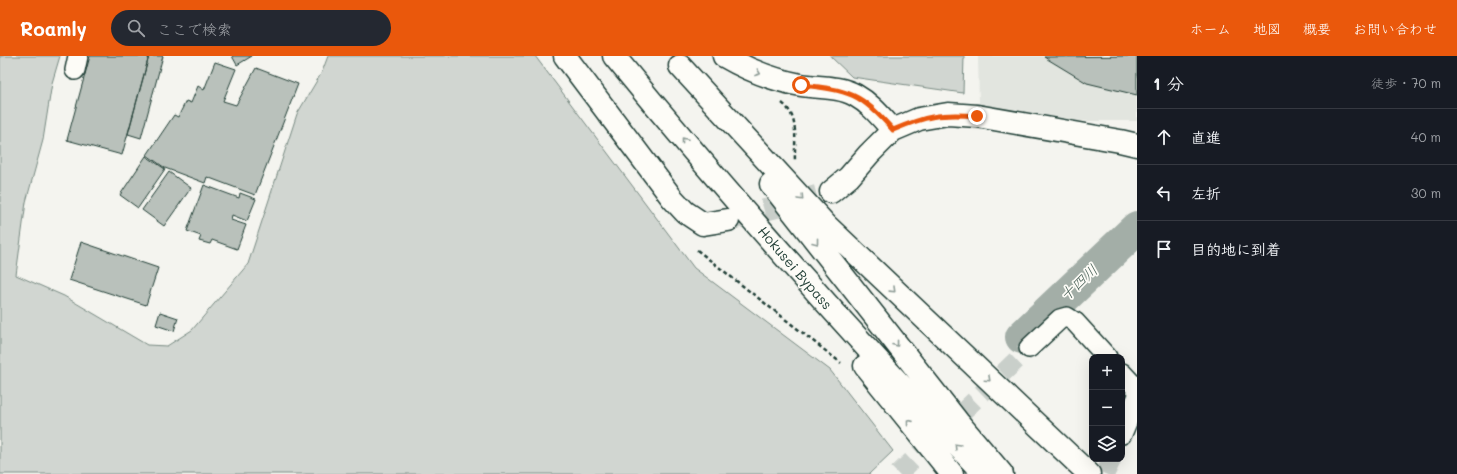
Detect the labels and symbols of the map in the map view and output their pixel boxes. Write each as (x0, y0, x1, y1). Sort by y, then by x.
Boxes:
one-way arrow (755, 69, 762, 77)
route start (792, 76, 810, 94)
route end (968, 107, 986, 125)
one-way arrow (681, 138, 688, 145)
one-way arrow (797, 193, 804, 201)
street label: Hokusei Bypass (754, 222, 837, 313)
one-way arrow (811, 238, 818, 245)
water label: 十四川 (1055, 260, 1102, 305)
one-way arrow (888, 285, 896, 293)
one-way arrow (891, 340, 898, 347)
one-way arrow (983, 374, 990, 381)
one-way arrow (907, 419, 914, 426)
one-way arrow (954, 443, 962, 451)

